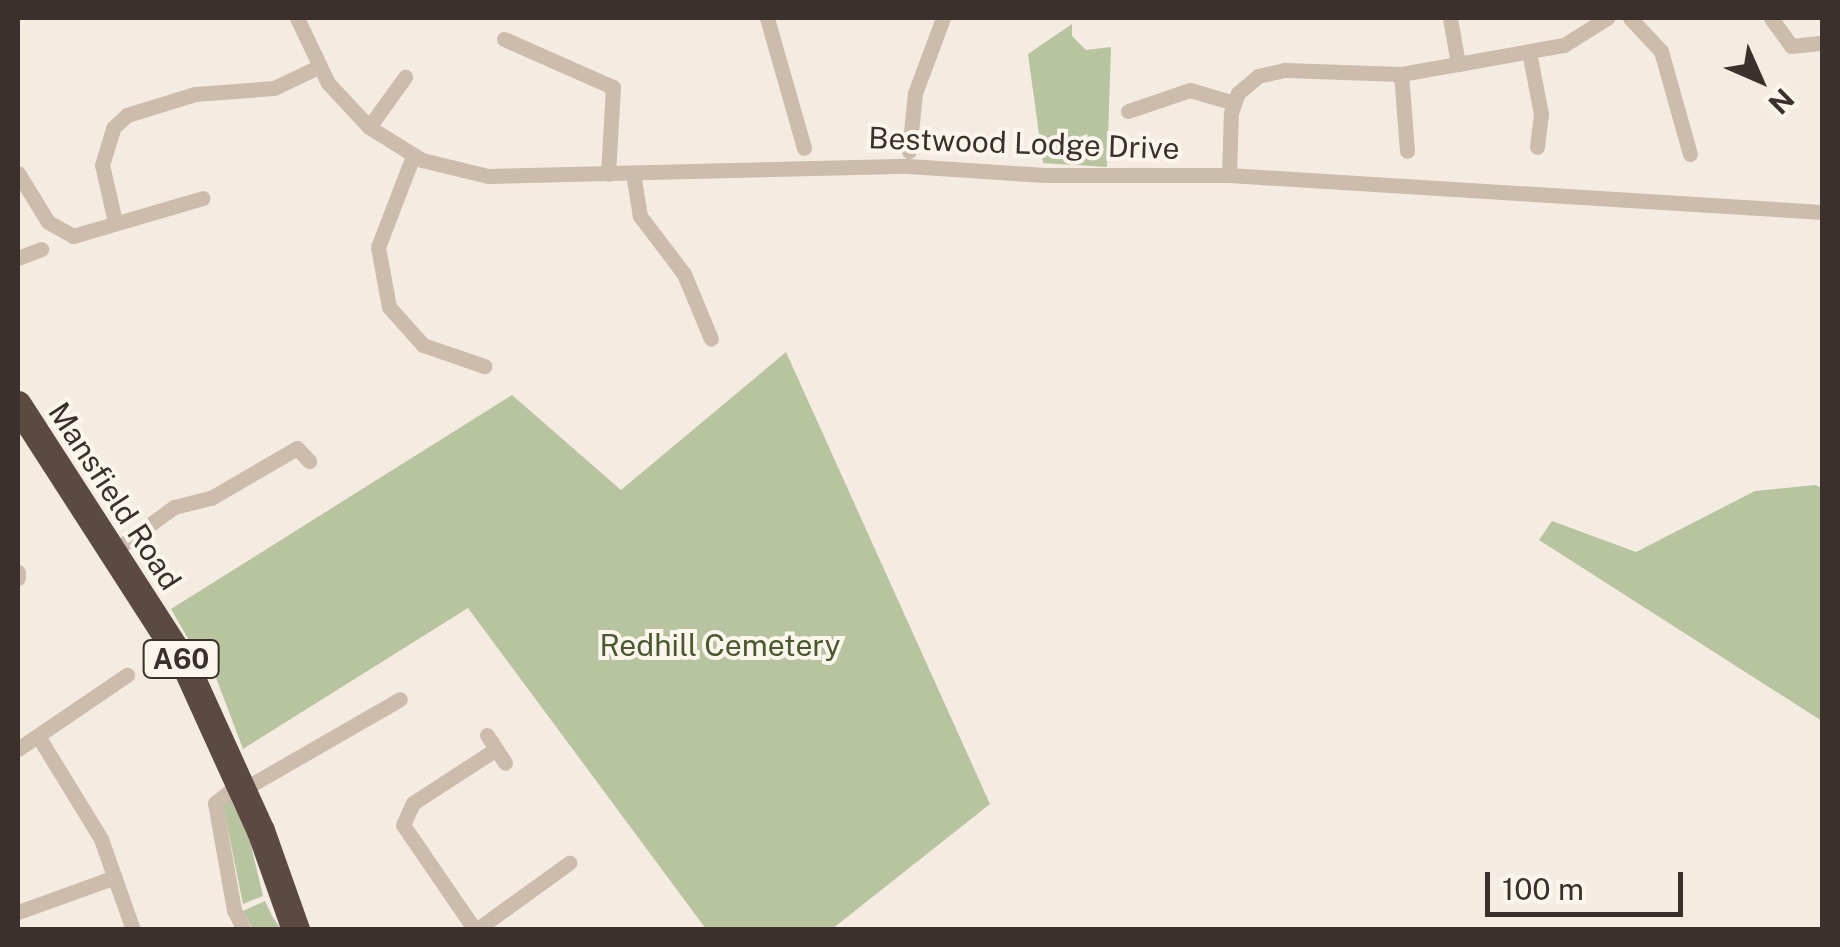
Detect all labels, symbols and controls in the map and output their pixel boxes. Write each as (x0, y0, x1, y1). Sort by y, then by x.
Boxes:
north arrow (1710, 30, 1810, 130)
text: N (1762, 82, 1801, 121)
street label: Bestwood Lodge Drive (868, 120, 1180, 166)
street label: Mansfield Road (41, 396, 189, 596)
park label: Redhill Cemetery (599, 627, 841, 663)
road number: A60 (141, 636, 221, 682)
scale bar (1490, 852, 1688, 914)
text: 100 m (1502, 871, 1584, 907)

